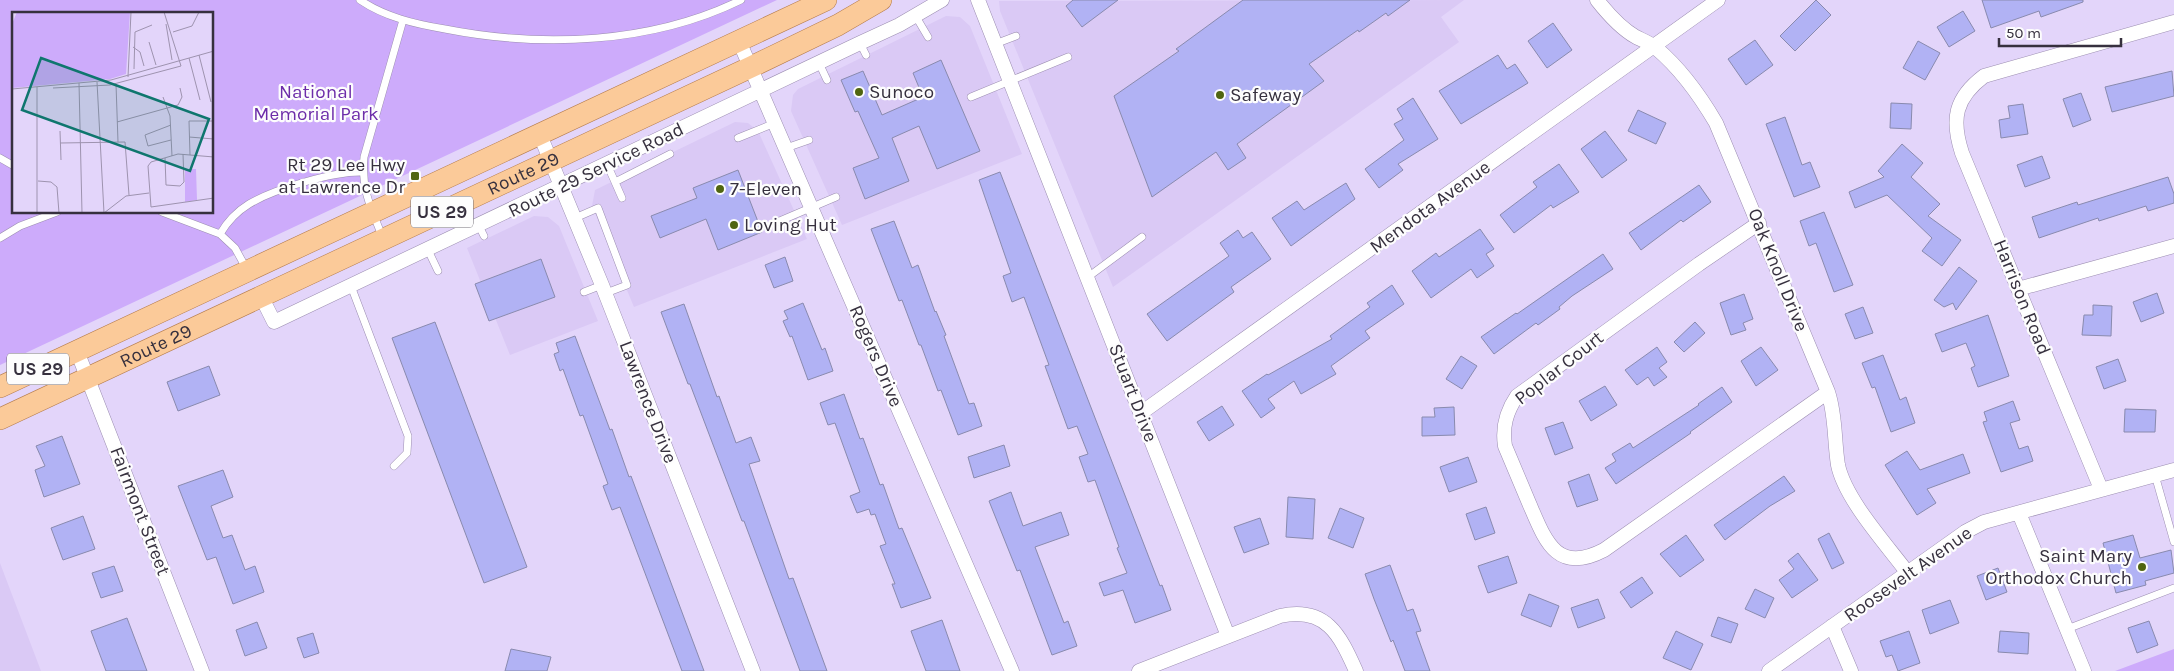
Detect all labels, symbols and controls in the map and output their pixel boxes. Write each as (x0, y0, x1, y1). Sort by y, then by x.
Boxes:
inset map (12, 12, 214, 214)
scale bar (1999, 15, 2122, 47)
text: 50 m (2006, 24, 2041, 42)
park label: National Memorial Park (253, 81, 379, 125)
place label: Sunoco (869, 81, 934, 103)
place label: Safeway (1230, 84, 1301, 106)
marker: Sunoco (853, 86, 865, 98)
marker: Safeway (1214, 89, 1226, 101)
street label: Route 29 Service Road (504, 118, 688, 222)
street label: Route 29 (483, 146, 563, 200)
place label: Rt 29 Lee Hwy at Lawrence Dr (278, 154, 405, 198)
street label: Mendota Avenue (1365, 156, 1495, 258)
marker: Rt 29 Lee Hwy at Lawrence Dr (409, 170, 421, 182)
place label: 7-Eleven (730, 178, 802, 200)
marker: 7-Eleven (714, 183, 726, 195)
road number: US 29 (411, 196, 473, 228)
street label: Oak Knoll Drive (1743, 205, 1813, 335)
place label: Loving Hut (744, 214, 837, 236)
marker: Loving Hut (728, 219, 740, 231)
street label: Harrison Road (1989, 236, 2055, 358)
street label: Rogers Drive (845, 302, 907, 410)
street label: Route 29 (116, 320, 195, 372)
street label: Poplar Court (1510, 326, 1608, 410)
street label: Lawrence Drive (614, 338, 682, 466)
street label: Stuart Drive (1104, 341, 1162, 445)
road number: US 29 (7, 354, 69, 384)
street label: Fairmont Street (105, 444, 175, 578)
street label: Roosevelt Avenue (1840, 522, 1976, 626)
place label: Saint Mary Orthodox Church (1985, 545, 2132, 589)
marker: Saint Mary Orthodox Church (2136, 561, 2148, 573)

